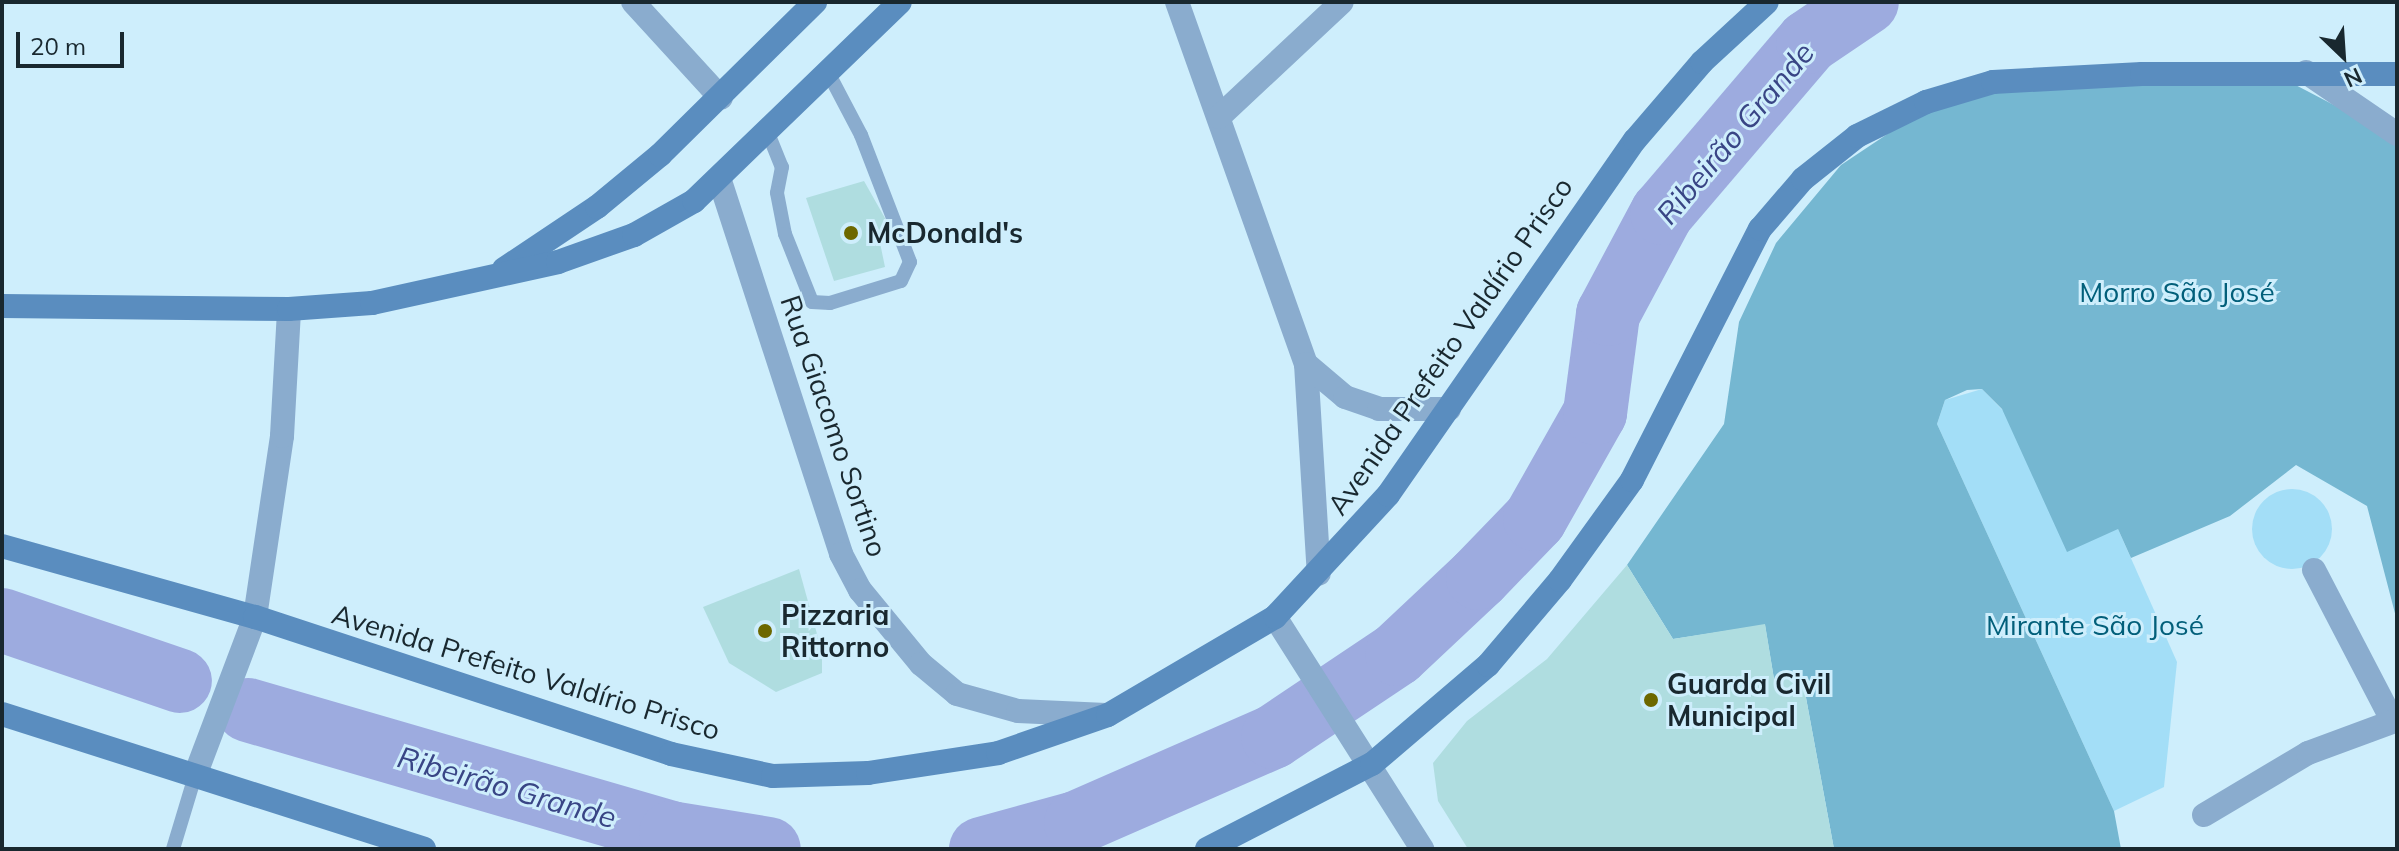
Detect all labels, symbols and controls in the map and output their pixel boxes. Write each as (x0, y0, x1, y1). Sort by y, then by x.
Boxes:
scale bar (20, 16, 128, 66)
north arrow (2303, 16, 2383, 96)
text: 20 m (30, 31, 86, 61)
water label: Ribeirão Grande (1649, 35, 1821, 231)
text: N (2340, 62, 2367, 94)
street label: Avenida Prefeito Valdírio Prisco (1320, 171, 1580, 521)
place label: McDonald's (867, 216, 1023, 250)
marker: McDonald's (842, 224, 860, 242)
park label: Morro São José (2079, 275, 2275, 309)
street label: Rua Giacomo Sortino (773, 291, 895, 561)
street label: Avenida Prefeito Valdírio Prisco (328, 597, 724, 747)
place label: Pizzaria Rittorno (781, 598, 889, 664)
park label: Mirante São José (1986, 608, 2204, 642)
marker: Pizzaria Rittorno (756, 622, 774, 640)
place label: Guarda Civil Municipal (1667, 667, 1831, 733)
marker: Guarda Civil Municipal (1642, 691, 1660, 709)
water label: Ribeirão Grande (394, 739, 620, 835)

